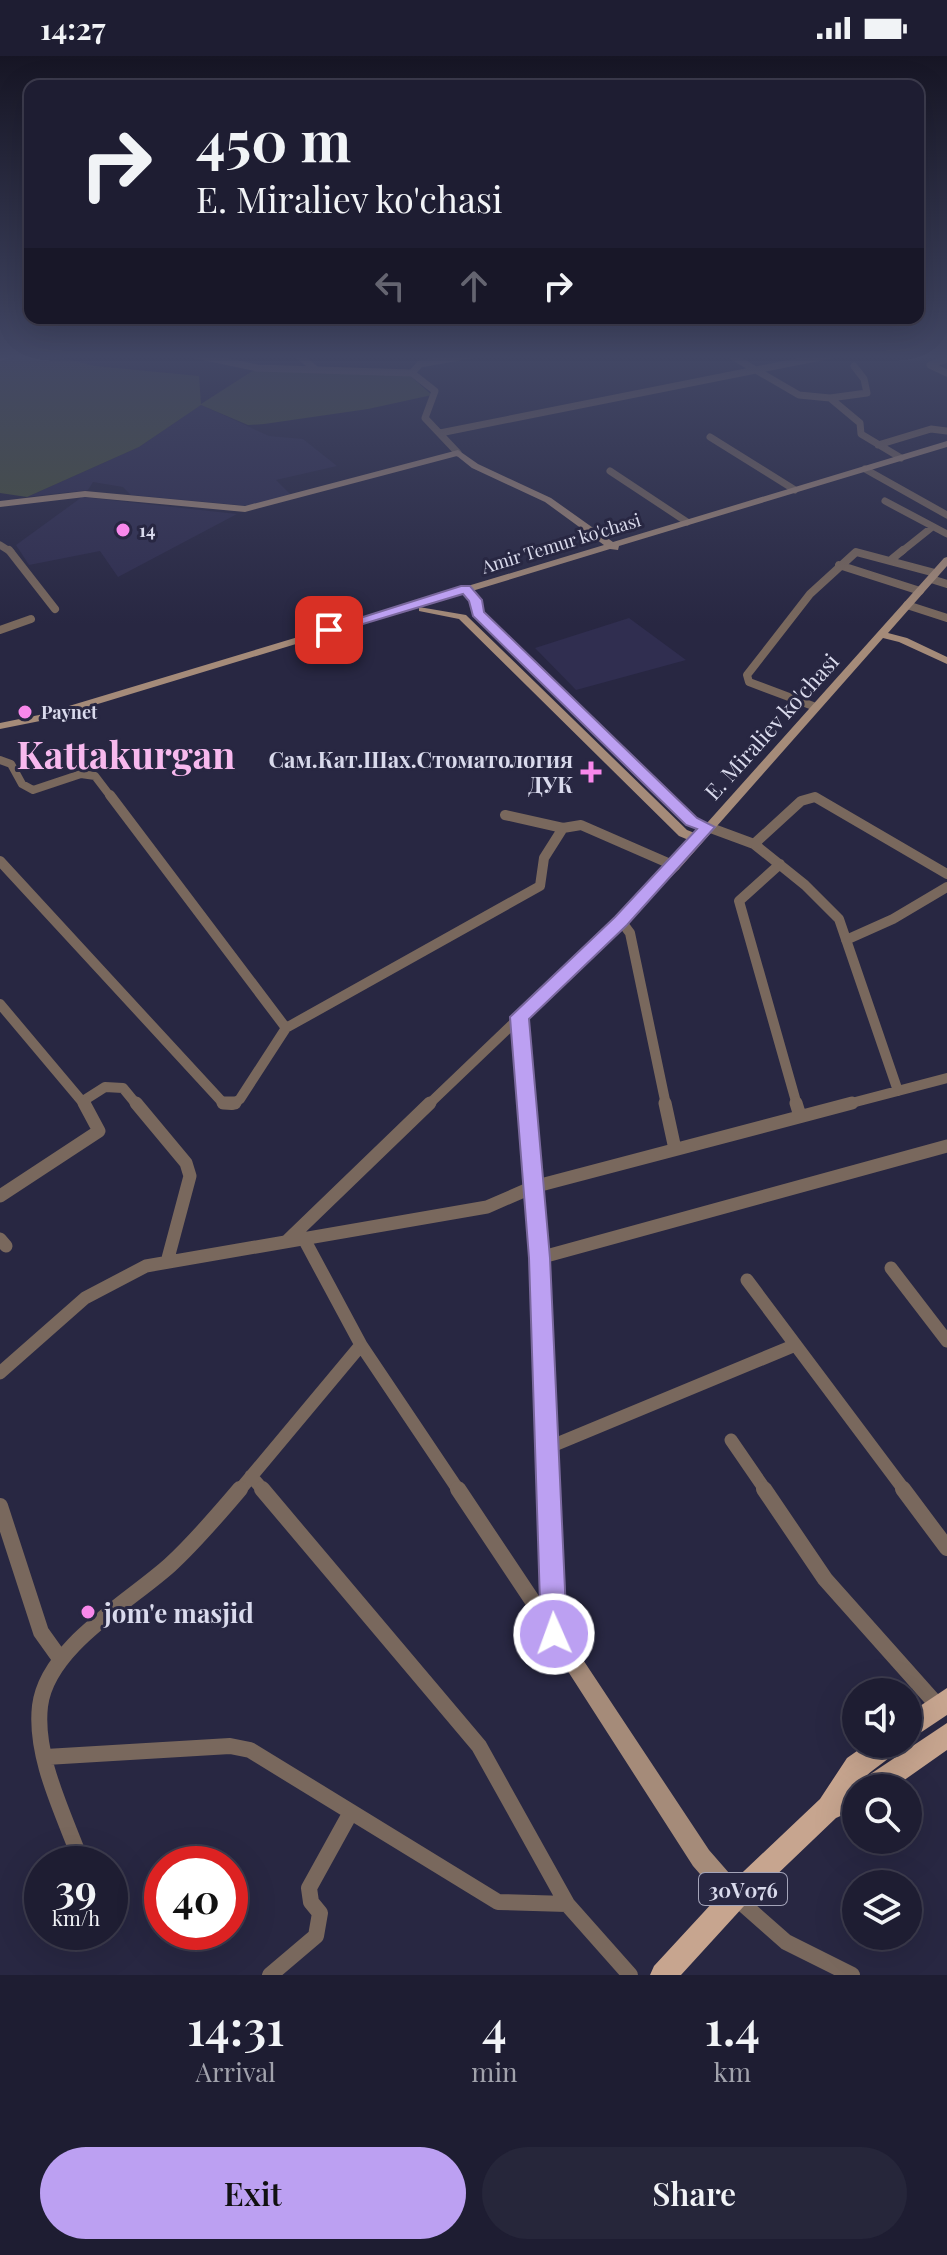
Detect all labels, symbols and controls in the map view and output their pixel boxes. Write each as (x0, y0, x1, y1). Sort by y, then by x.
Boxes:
text: 14:27 (40, 8, 105, 48)
text: 450 m (196, 102, 351, 177)
icon: right (64, 112, 168, 216)
text: E. Miraliev ko'chasi (196, 174, 503, 222)
icon: left (368, 264, 412, 308)
icon: ahead (452, 264, 496, 308)
icon: right (536, 264, 580, 308)
street label: Amir Temur ko'chasi (477, 507, 644, 579)
place label: 14 (139, 518, 155, 542)
marker: 14 (114, 521, 132, 539)
pin (295, 596, 363, 664)
icon: arrive (307, 608, 351, 652)
street label: E. Miraliev ko'chasi (697, 646, 845, 806)
place label: Paynet (41, 700, 98, 724)
marker: Paynet (16, 703, 34, 721)
district label: Kattakurgan (17, 728, 235, 779)
place label: Сам.Кат.Шах.Стоматология ДУК (269, 744, 573, 799)
marker: Сам.Кат.Шах.Стоматология ДУК (580, 761, 602, 783)
position arrow (512, 1592, 596, 1676)
place label: jom'e masjid (103, 1595, 254, 1630)
marker: jom'e masjid (79, 1603, 97, 1621)
map controls (842, 1678, 922, 1950)
button: sound (842, 1678, 922, 1758)
button: search (842, 1774, 922, 1854)
speed limit sign: 40 (144, 1846, 248, 1950)
text: 39 (55, 1861, 97, 1914)
button: layers (842, 1870, 922, 1950)
road number: 30V076 (699, 1873, 787, 1905)
text: km/h (52, 1904, 100, 1931)
text: 14:31 (187, 1994, 284, 2058)
text: 4 (482, 1994, 507, 2058)
text: 1.4 (704, 1994, 760, 2058)
text: Arrival (196, 2054, 276, 2089)
text: min (471, 2054, 518, 2089)
text: km (714, 2054, 751, 2089)
button: Exit (40, 2147, 466, 2239)
button: Share (482, 2147, 907, 2239)

